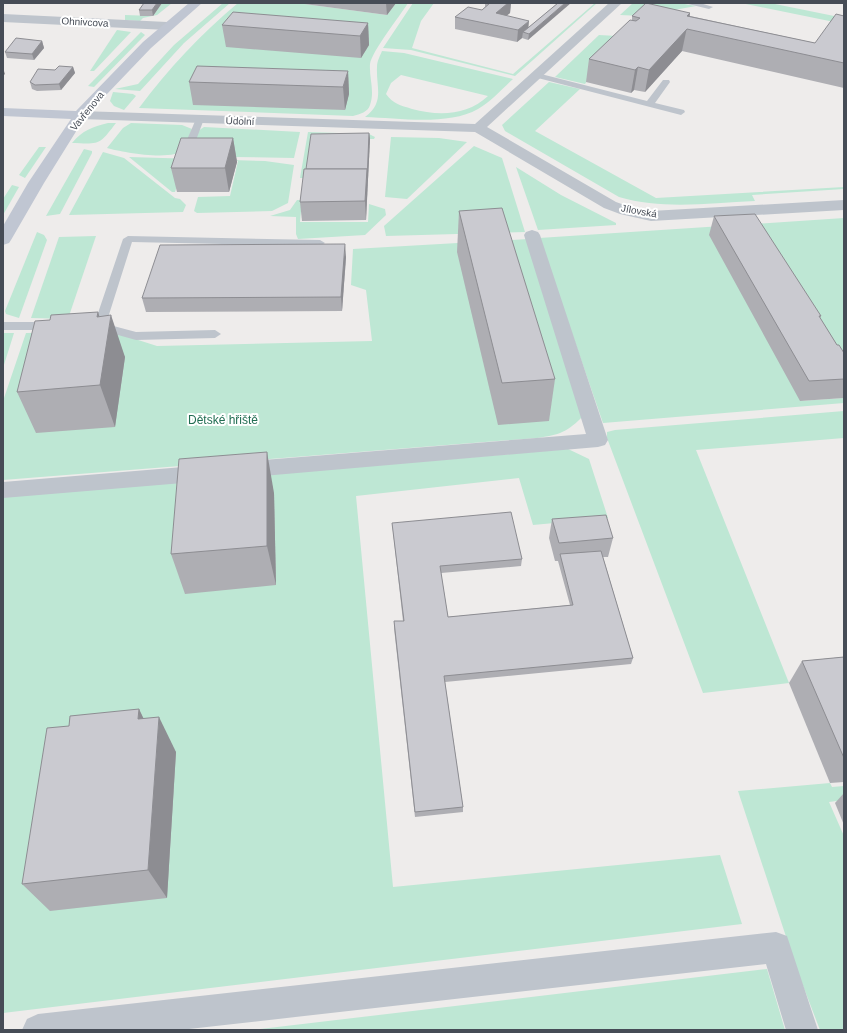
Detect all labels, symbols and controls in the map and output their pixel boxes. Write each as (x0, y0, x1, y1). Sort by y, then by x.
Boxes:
street label: Ohnivcova (61, 15, 109, 29)
street label: Vavřenova (68, 89, 106, 133)
street label: Údolní (225, 114, 255, 127)
street label: Jílovská (620, 202, 658, 220)
park label: Dětské hřiště (188, 413, 258, 427)

